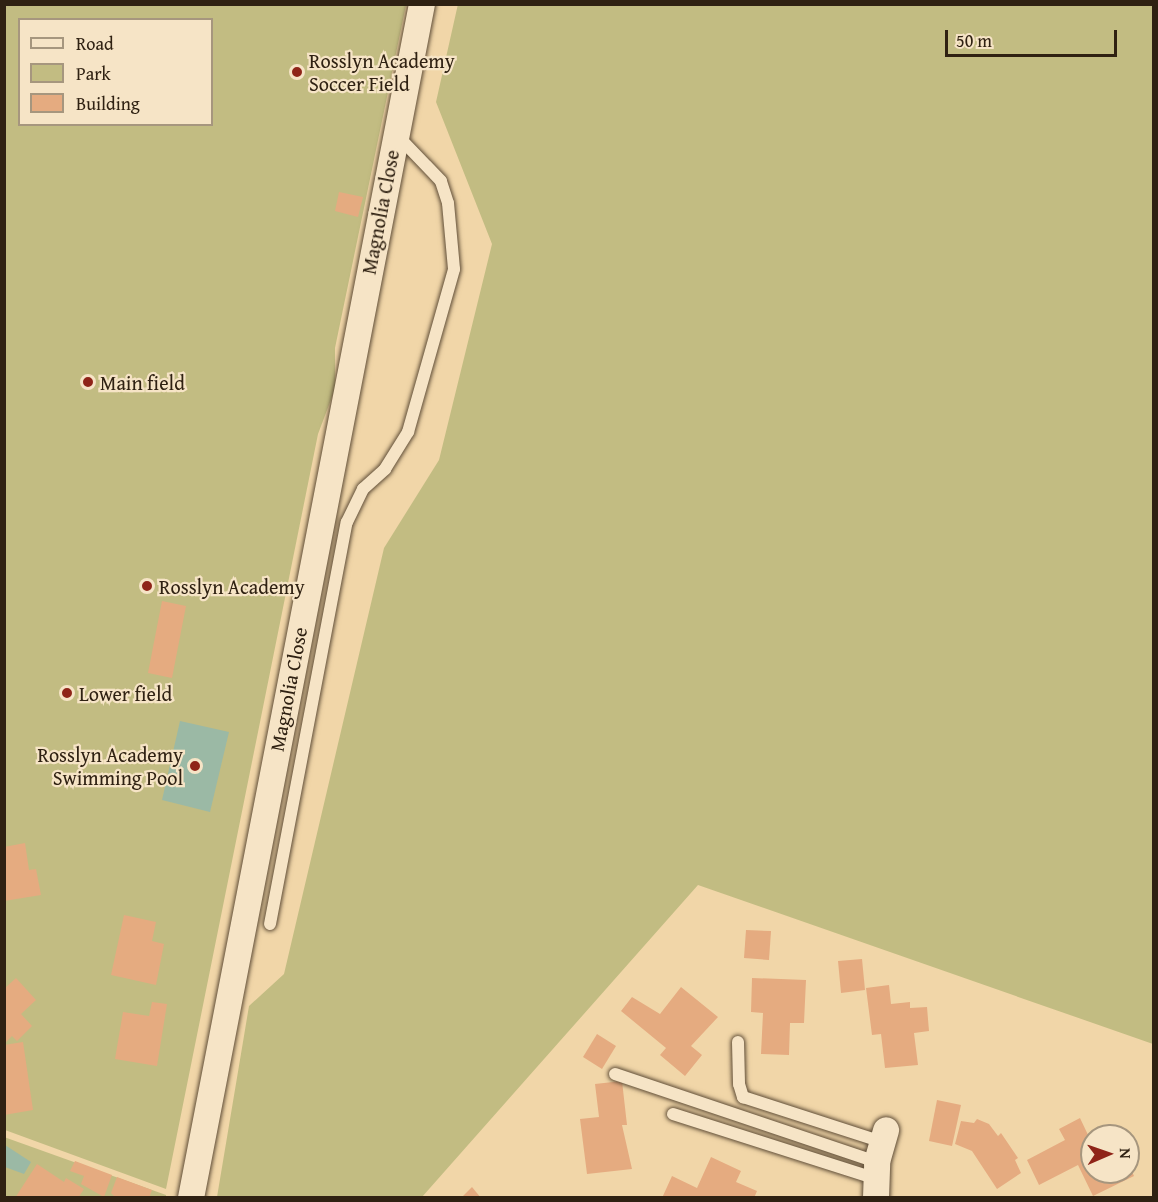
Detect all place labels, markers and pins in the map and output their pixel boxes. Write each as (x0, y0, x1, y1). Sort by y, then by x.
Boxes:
place label: Rosslyn Academy Soccer Field (309, 48, 455, 95)
marker: Rosslyn Academy Soccer Field (290, 65, 304, 79)
place label: Main field (100, 370, 185, 394)
marker: Main field (81, 375, 95, 389)
place label: Rosslyn Academy (159, 574, 305, 598)
marker: Rosslyn Academy (140, 579, 154, 593)
place label: Lower field (79, 681, 172, 705)
marker: Lower field (60, 686, 74, 700)
place label: Rosslyn Academy Swimming Pool (37, 742, 183, 789)
marker: Rosslyn Academy Swimming Pool (188, 759, 202, 773)

